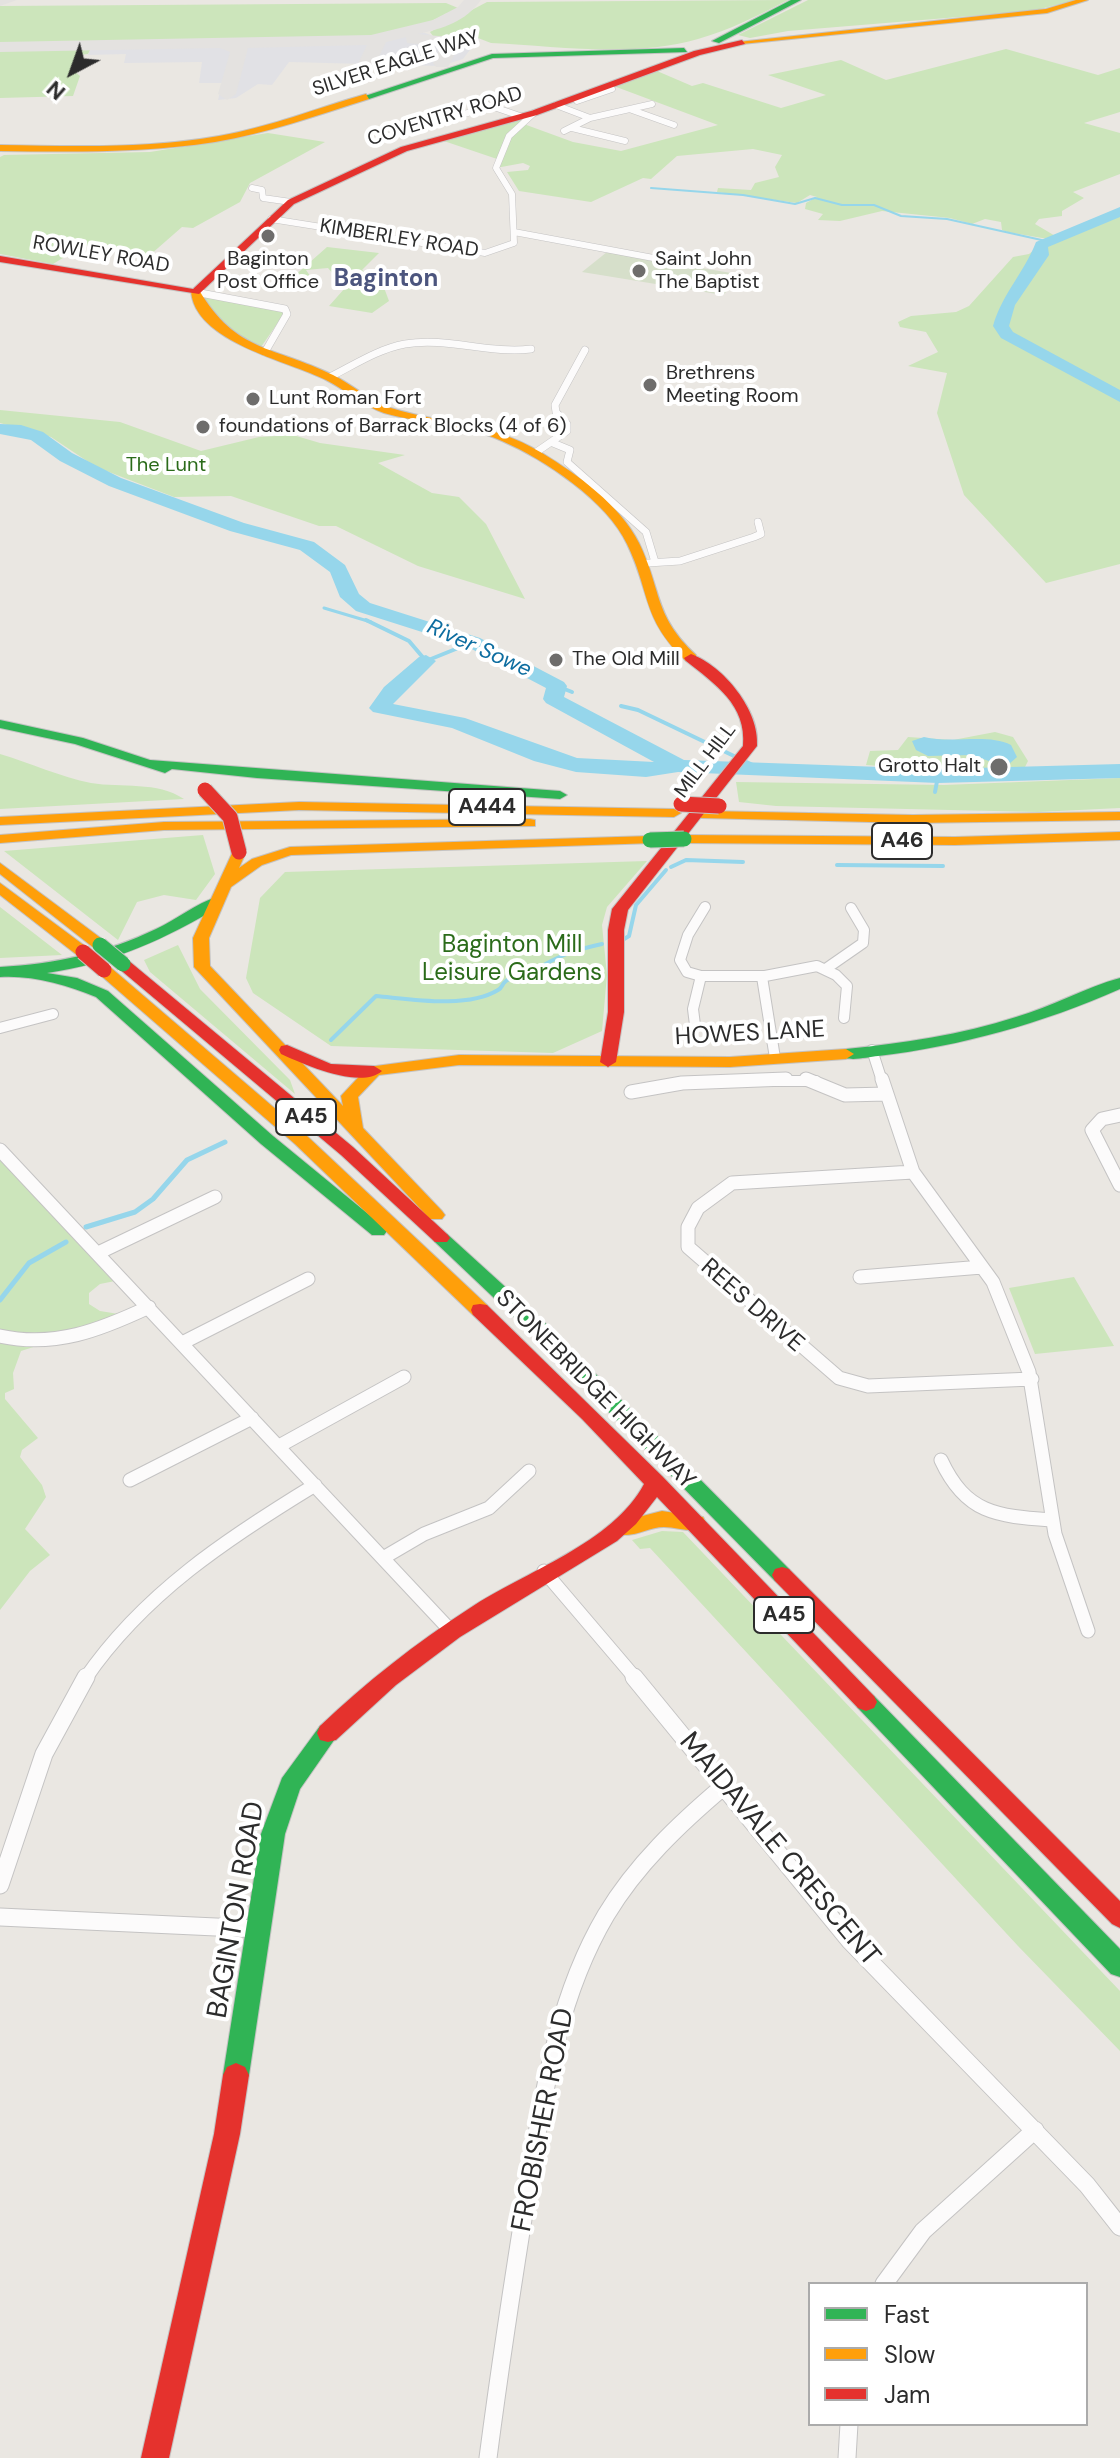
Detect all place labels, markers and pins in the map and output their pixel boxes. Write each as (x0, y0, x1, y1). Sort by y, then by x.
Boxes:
marker: Baginton Post Office (259, 227, 277, 245)
place label: Baginton Post Office (217, 248, 319, 295)
place label: Saint John The Baptist (655, 248, 760, 295)
marker: Saint John The Baptist (630, 262, 648, 280)
place label: Brethrens Meeting Room (666, 362, 799, 409)
marker: Brethrens Meeting Room (641, 376, 659, 394)
place label: Lunt Roman Fort (269, 387, 422, 411)
marker: Lunt Roman Fort (244, 390, 262, 408)
place label: foundations of Barrack Blocks (4 of 6) (219, 415, 566, 439)
marker: foundations of Barrack Blocks (4 of 6) (194, 418, 212, 436)
place label: The Old Mill (572, 648, 680, 672)
marker: The Old Mill (547, 651, 565, 669)
place label: Grotto Halt (878, 755, 981, 779)
marker: Grotto Halt (988, 756, 1010, 778)

